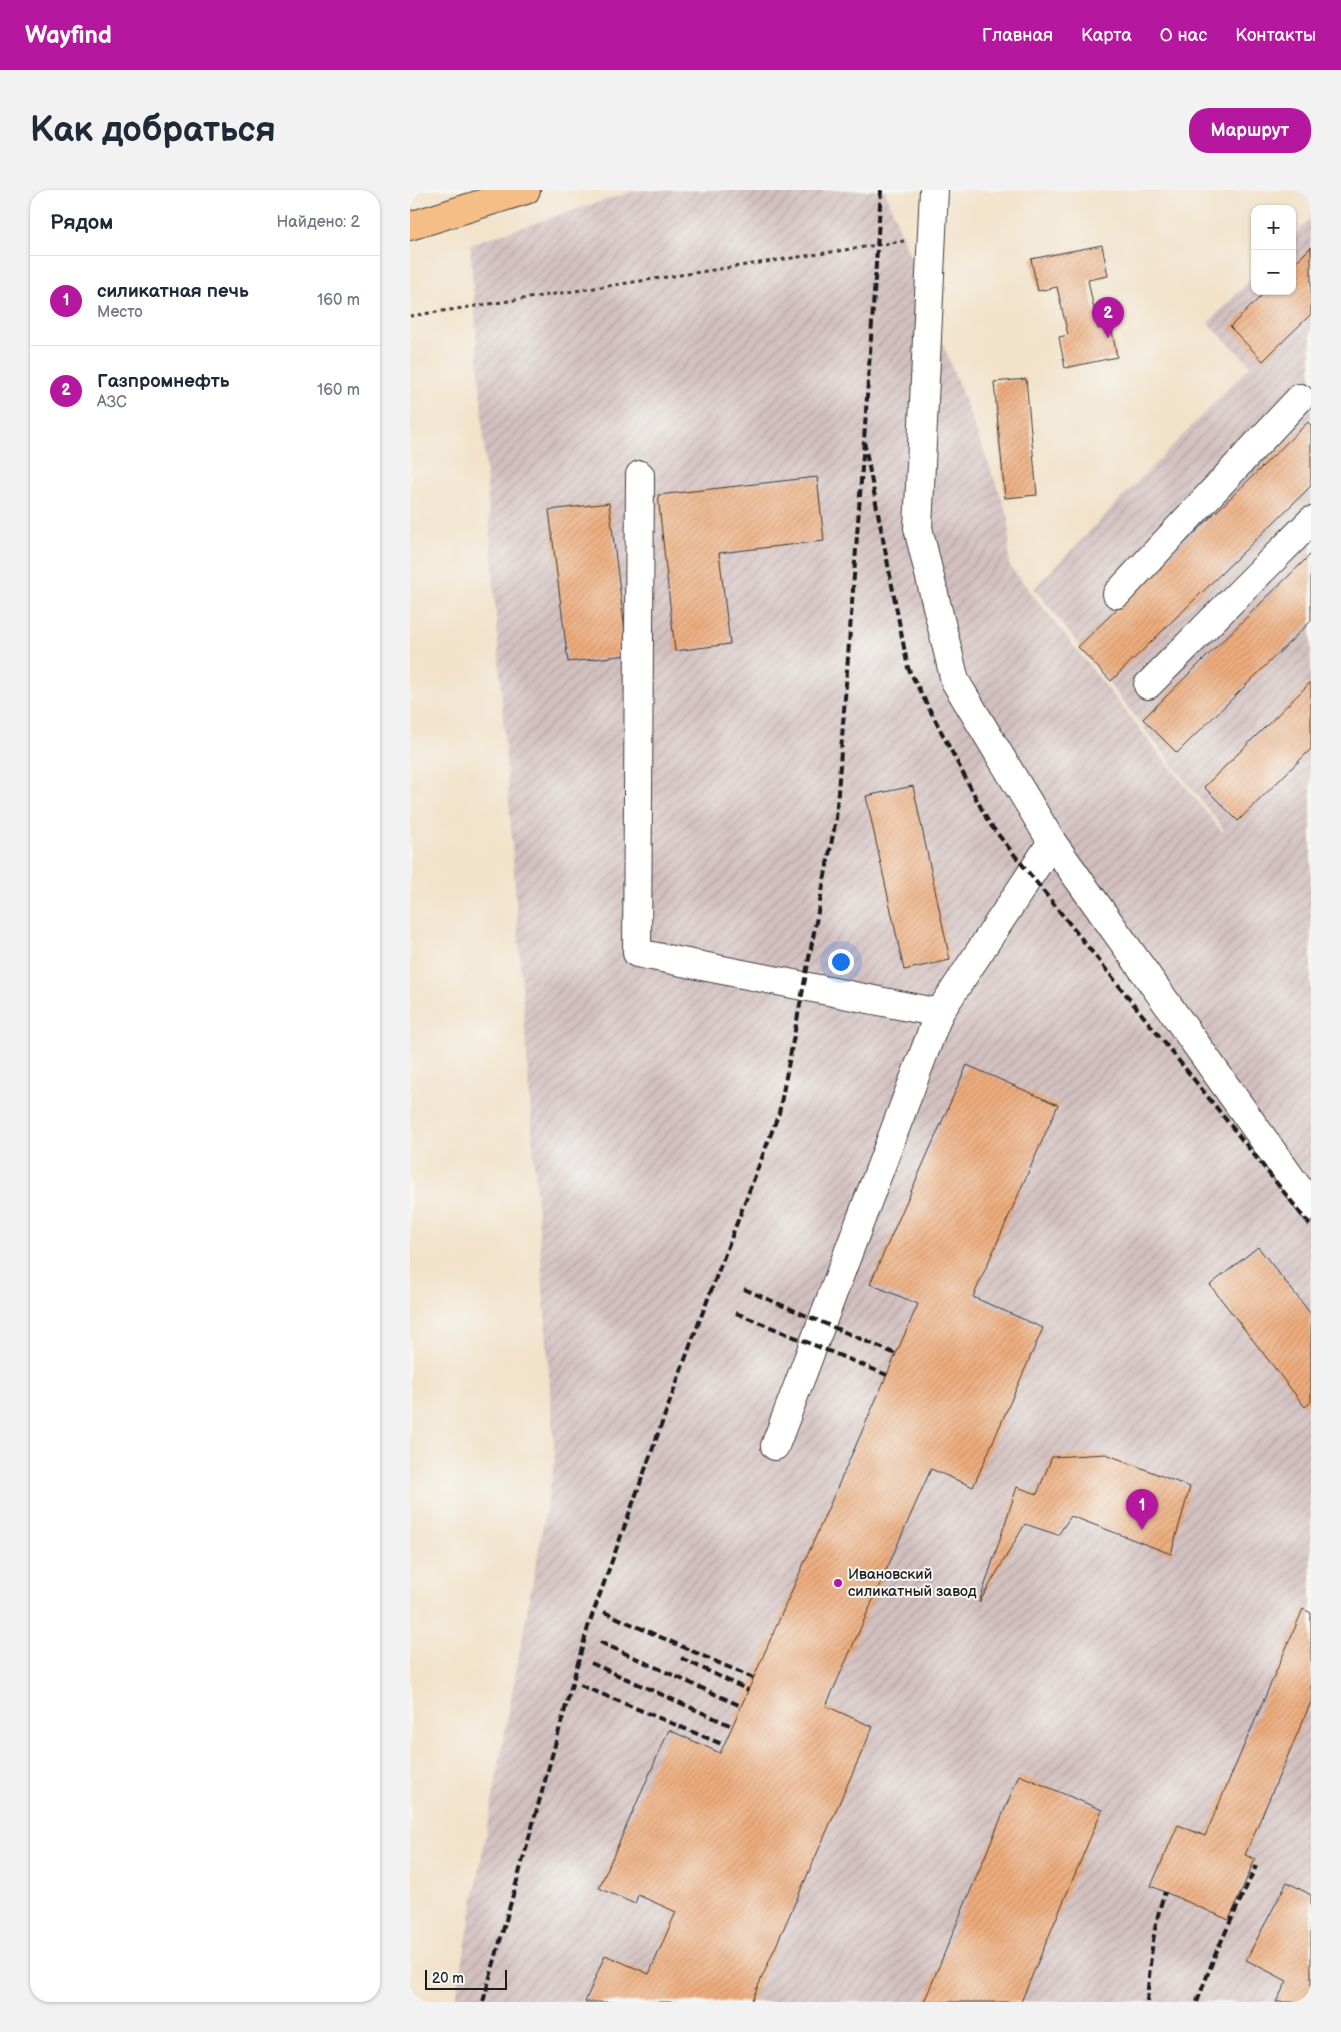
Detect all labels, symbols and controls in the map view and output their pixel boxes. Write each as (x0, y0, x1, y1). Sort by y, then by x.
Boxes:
text: Wayfind (25, 21, 112, 50)
text: Главная (982, 25, 1053, 46)
text: Карта (1081, 25, 1132, 46)
text: О нас (1160, 25, 1207, 46)
text: Контакты (1235, 25, 1316, 46)
button: Маршрут (1189, 108, 1311, 153)
text: Как добраться (30, 109, 276, 152)
map controls (1251, 205, 1296, 295)
button: + (1251, 205, 1296, 250)
text: Рядом (50, 210, 113, 235)
text: Найдено: 2 (276, 213, 360, 232)
button: − (1251, 250, 1296, 295)
text: силикатная печь (97, 280, 249, 303)
text: 1 (63, 291, 69, 310)
text: 160 m (317, 291, 360, 310)
pin: 2 (1092, 297, 1124, 338)
text: Место (97, 303, 143, 322)
text: Газпромнефть (97, 370, 229, 393)
text: 2 (61, 381, 71, 400)
text: 160 m (317, 381, 360, 400)
text: АЗС (97, 393, 127, 412)
your location (828, 949, 854, 975)
pin: 1 (1126, 1489, 1158, 1530)
place label: Ивановский силикатный завод (848, 1565, 977, 1601)
marker: Ивановский силикатный завод (832, 1577, 844, 1589)
scale bar (425, 1967, 508, 1990)
text: 20 m (432, 1970, 464, 1987)

